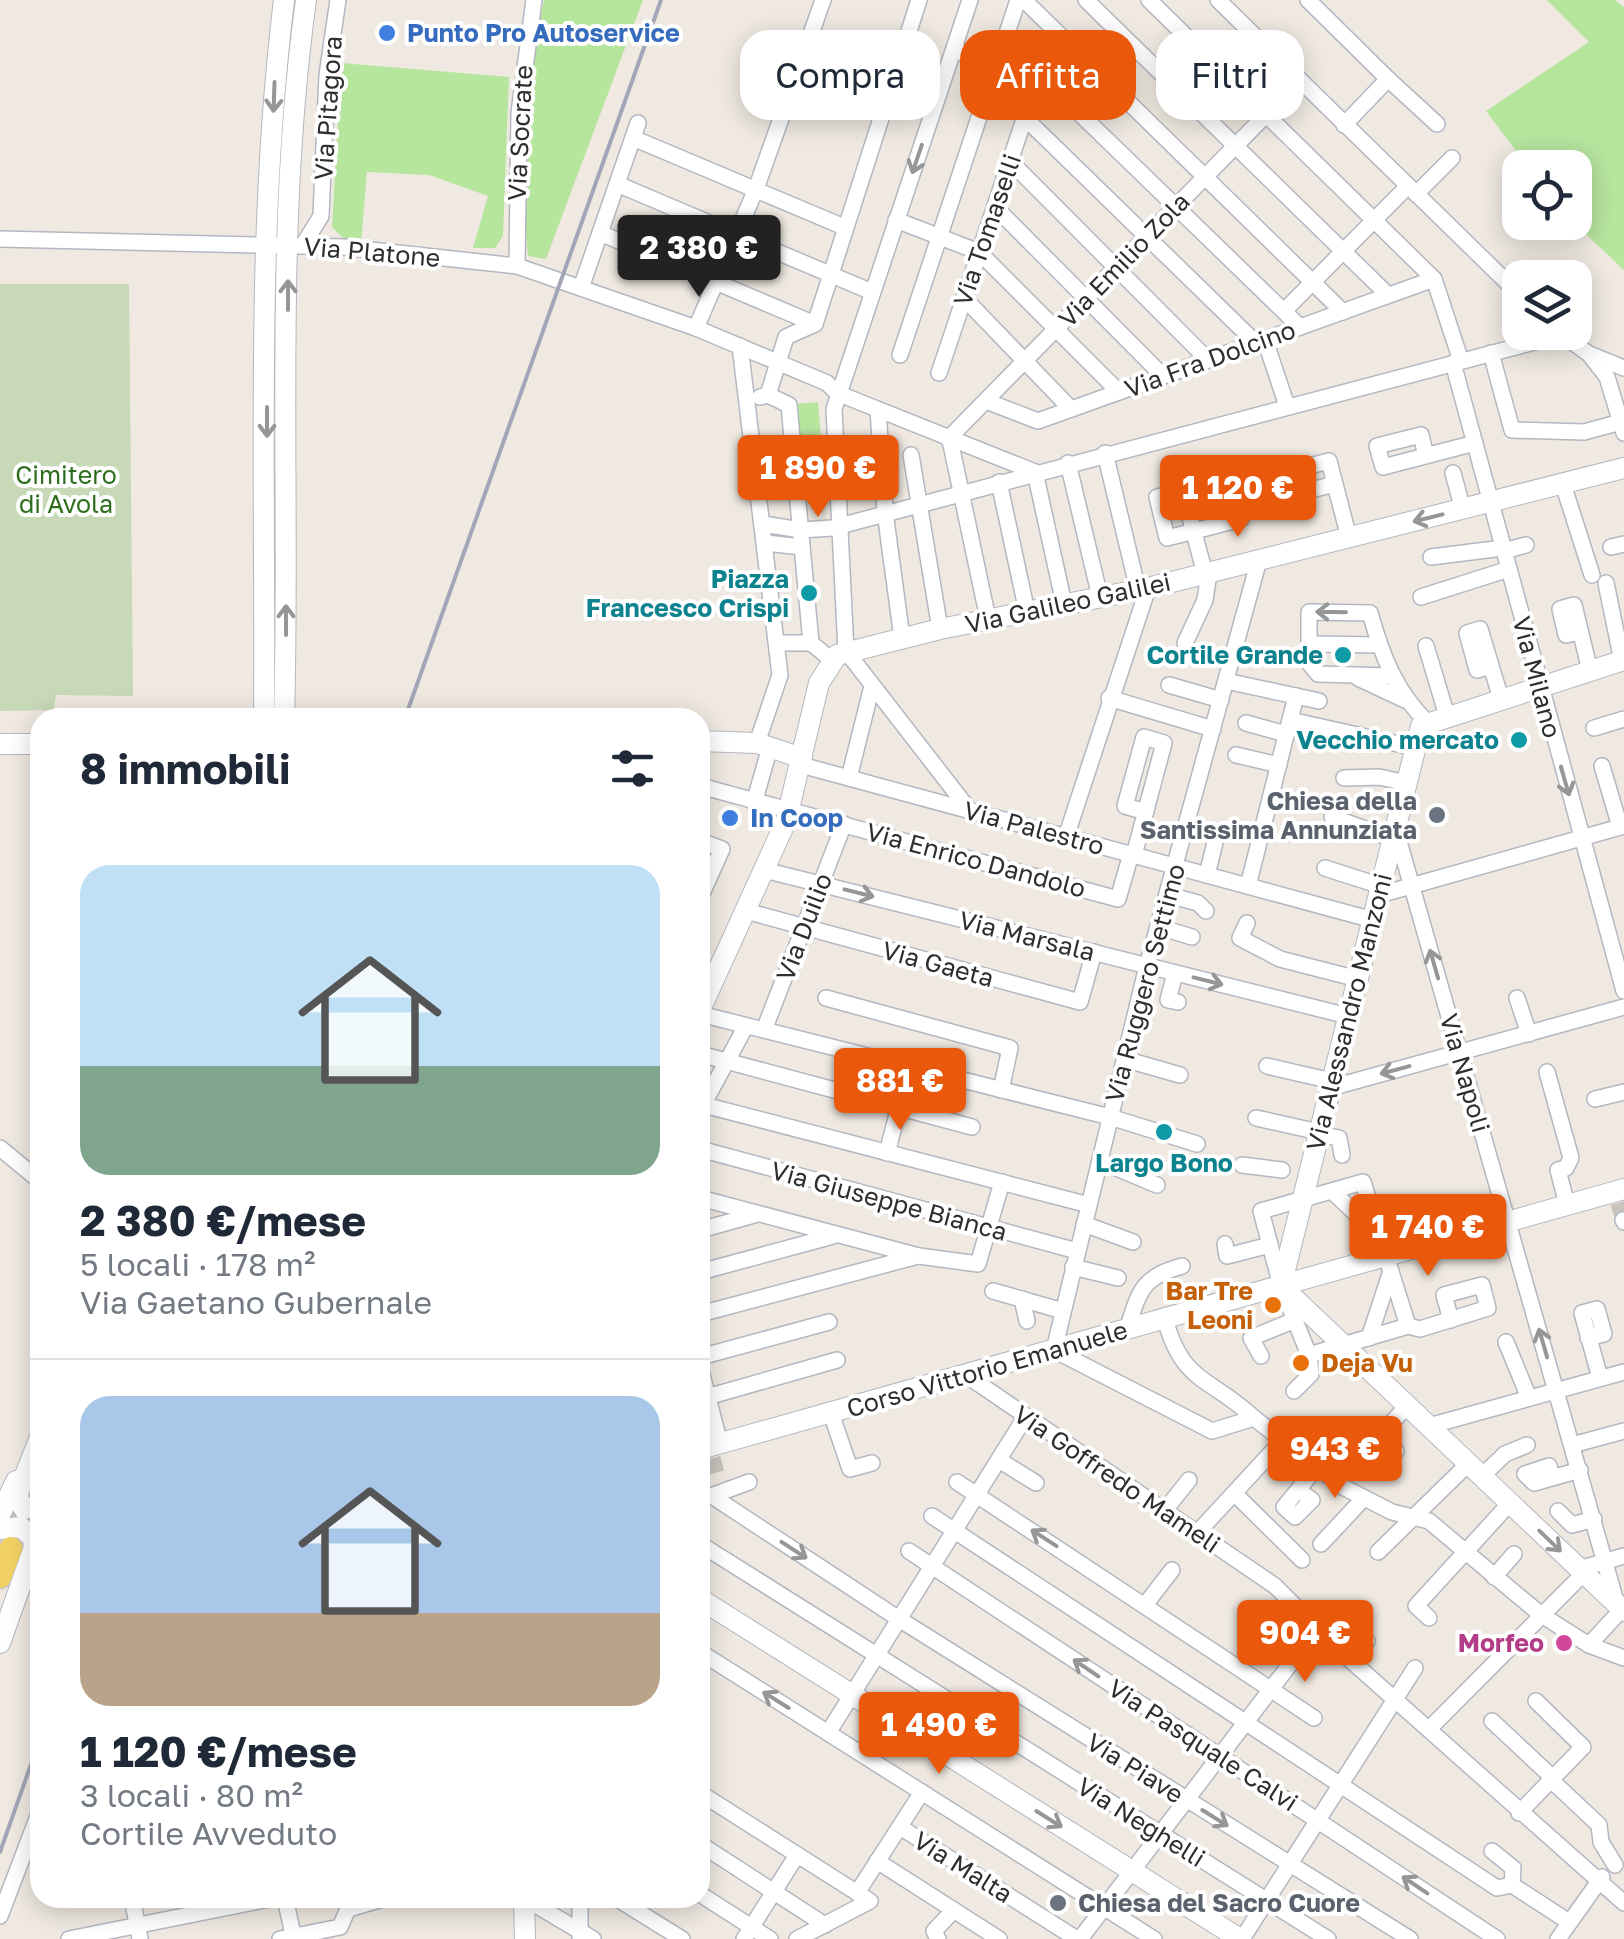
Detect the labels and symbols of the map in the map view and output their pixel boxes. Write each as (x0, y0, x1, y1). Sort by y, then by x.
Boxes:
place label: Punto Pro Autoservice (407, 17, 680, 48)
marker: Punto Pro Autoservice (376, 22, 398, 44)
street label: Via Pitagora (307, 35, 348, 181)
street label: Via Socrate (500, 64, 539, 202)
one-way arrow (265, 80, 284, 112)
one-way arrow (907, 142, 925, 173)
street label: Via Tomaselli (946, 150, 1027, 310)
street label: Via Emilio Zola (1052, 186, 1196, 334)
pin: 2 380 € (607, 215, 791, 300)
street label: Via Platone (302, 230, 442, 273)
one-way arrow (278, 280, 297, 312)
street label: Via Fra Dolcino (1120, 313, 1299, 404)
one-way arrow (258, 404, 276, 437)
pin: 1 890 € (726, 435, 910, 520)
pin: 1 120 € (1146, 455, 1330, 540)
park label: Cimitero di Avola (15, 459, 117, 519)
one-way arrow (1413, 510, 1444, 529)
place label: Piazza Francesco Crispi (586, 563, 789, 623)
street label: Via Galileo Galilei (962, 566, 1173, 639)
marker: Piazza Francesco Crispi (798, 582, 820, 604)
one-way arrow (1316, 603, 1348, 622)
one-way arrow (276, 605, 296, 638)
street label: Via Milano (1506, 613, 1569, 741)
place label: Cortile Grande (1146, 639, 1323, 670)
marker: Cortile Grande (1332, 644, 1354, 666)
place label: Vecchio mercato (1296, 724, 1499, 755)
marker: Vecchio mercato (1508, 729, 1530, 751)
one-way arrow (1557, 765, 1575, 796)
place label: Chiesa della Santissima Annunziata (1140, 785, 1417, 845)
street label: Via Palestro (961, 794, 1108, 861)
place label: In Coop (750, 802, 843, 833)
marker: Chiesa della Santissima Annunziata (1426, 804, 1448, 826)
marker: In Coop (719, 807, 741, 829)
street label: Via Enrico Dandolo (863, 815, 1089, 904)
street label: Via Ruggero Settimo (1098, 860, 1191, 1105)
street label: Via Duilio (769, 869, 838, 985)
street label: Via Alessandro Manzoni (1299, 870, 1398, 1154)
one-way arrow (843, 885, 874, 904)
street label: Via Marsala (956, 904, 1098, 967)
street label: Via Gaeta (879, 934, 997, 993)
one-way arrow (1423, 949, 1442, 980)
one-way arrow (1191, 973, 1223, 991)
street label: Via Napoli (1434, 1010, 1497, 1136)
pin: 881 € (830, 1048, 970, 1133)
one-way arrow (1380, 1062, 1411, 1081)
marker: Largo Bono (1153, 1121, 1175, 1143)
place label: Largo Bono (1095, 1147, 1233, 1178)
street label: Via Giuseppe Bianca (768, 1154, 1011, 1247)
pin: 1 740 € (1336, 1194, 1520, 1279)
place label: Bar Tre Leoni (1166, 1275, 1253, 1335)
marker: Bar Tre Leoni (1262, 1294, 1284, 1316)
street label: Corso Vittorio Emanuele (843, 1314, 1131, 1424)
one-way arrow (1533, 1328, 1551, 1359)
place label: Deja Vu (1321, 1347, 1413, 1378)
marker: Deja Vu (1290, 1352, 1312, 1374)
street label: Via Goffredo Mameli (1008, 1398, 1226, 1559)
pin: 943 € (1265, 1416, 1405, 1501)
one-way arrow (1030, 1528, 1058, 1549)
one-way arrow (1537, 1529, 1562, 1552)
one-way arrow (779, 1539, 807, 1560)
pin: 904 € (1235, 1600, 1375, 1685)
place label: Morfeo (1458, 1627, 1544, 1658)
marker: Morfeo (1553, 1632, 1575, 1654)
one-way arrow (1072, 1658, 1100, 1679)
street label: Via Pasquale Calvi (1103, 1672, 1304, 1817)
one-way arrow (762, 1690, 791, 1710)
pin: 1 490 € (847, 1692, 1031, 1777)
street label: Via Piave (1081, 1726, 1189, 1809)
street label: Via Neghelli (1071, 1770, 1211, 1873)
one-way arrow (1034, 1808, 1063, 1829)
one-way arrow (1200, 1808, 1229, 1828)
street label: Via Malta (908, 1824, 1019, 1909)
one-way arrow (1402, 1875, 1430, 1896)
place label: Chiesa del Sacro Cuore (1078, 1887, 1360, 1918)
marker: Chiesa del Sacro Cuore (1047, 1892, 1069, 1914)

